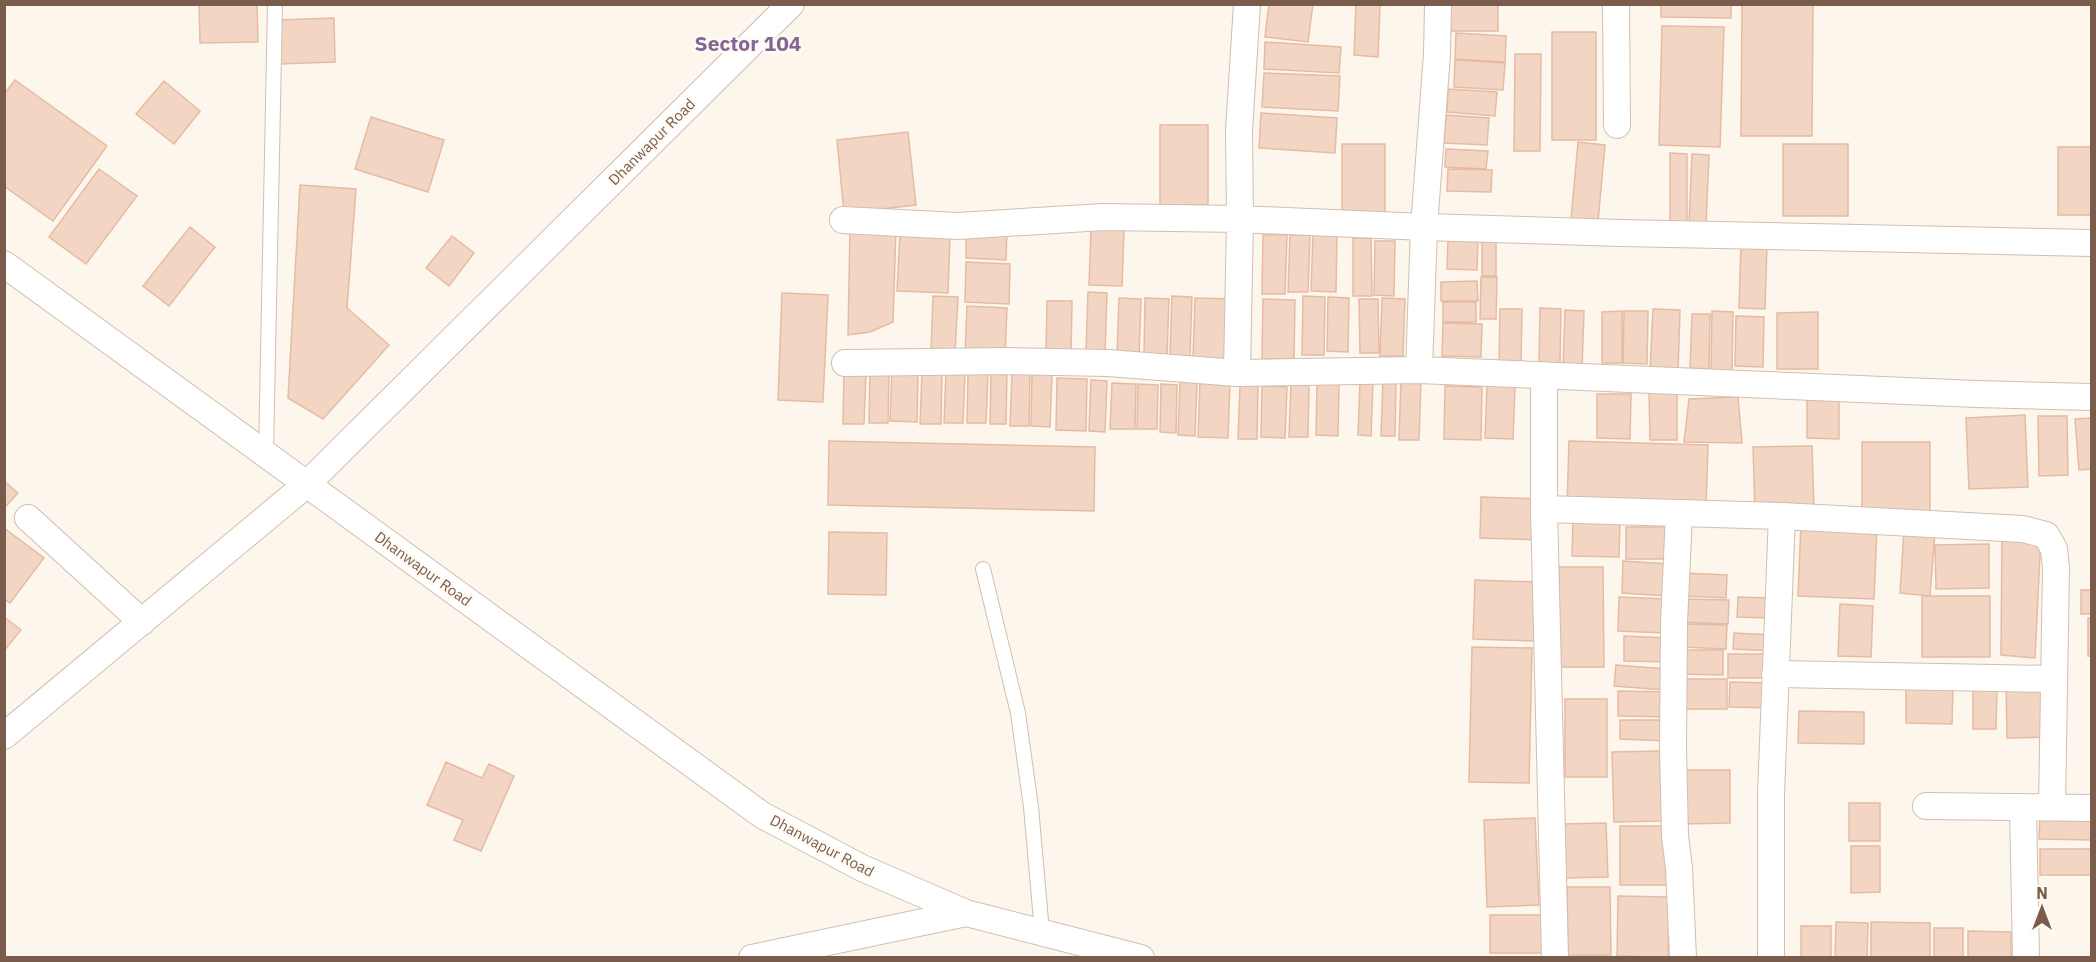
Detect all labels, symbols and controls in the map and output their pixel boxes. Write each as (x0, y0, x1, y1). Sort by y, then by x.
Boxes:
district label: Sector 104 (695, 29, 801, 57)
street label: Dhanwapur Road (604, 94, 699, 189)
street label: Dhanwapur Road (371, 527, 475, 610)
street label: Dhanwapur Road (767, 810, 878, 881)
north arrow (2012, 878, 2072, 938)
text: N (2036, 883, 2048, 903)

